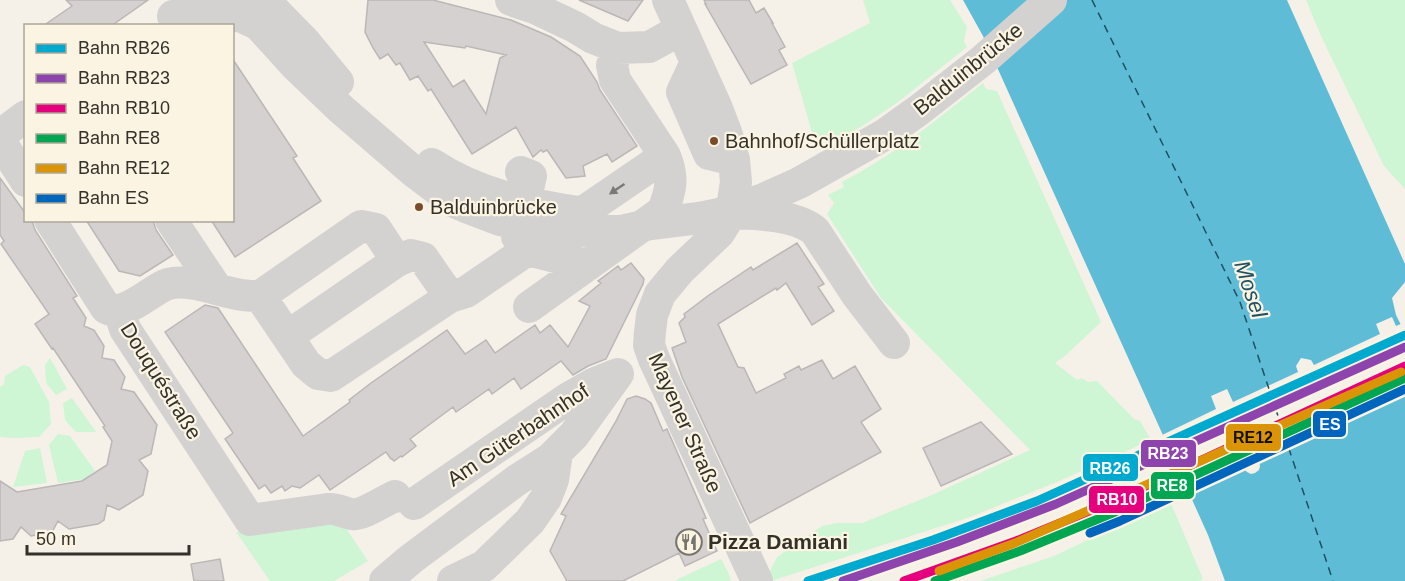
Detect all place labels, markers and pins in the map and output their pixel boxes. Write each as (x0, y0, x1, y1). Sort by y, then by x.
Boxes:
place label: Bahnhof/Schüllerplatz (725, 130, 920, 152)
marker: Bahnhof/Schüllerplatz (708, 135, 720, 147)
place label: Balduinbrücke (430, 196, 557, 218)
marker: Balduinbrücke (413, 201, 425, 213)
restaurant icon: Pizza Damiani (674, 527, 704, 557)
place label: Pizza Damiani (708, 530, 848, 553)

